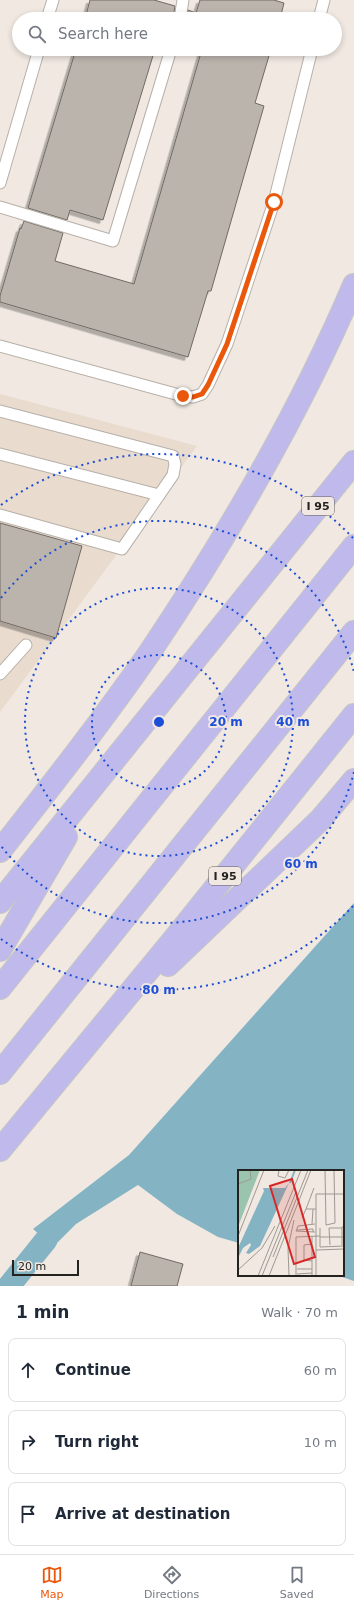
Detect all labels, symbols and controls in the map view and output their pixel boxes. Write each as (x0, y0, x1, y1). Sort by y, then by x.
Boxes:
search box (12, 12, 342, 56)
icon: search (26, 23, 48, 45)
text: Search here (58, 25, 148, 43)
route start (265, 193, 283, 211)
route end (174, 387, 192, 405)
road number: I 95 (302, 497, 334, 515)
centre of rings (152, 715, 166, 729)
text: 20 m (209, 715, 243, 729)
text: 40 m (276, 715, 310, 729)
text: 60 m (284, 857, 318, 871)
road number: I 95 (209, 867, 241, 885)
text: 80 m (142, 983, 176, 997)
inset map (238, 1170, 344, 1276)
scale bar (12, 1258, 79, 1277)
text: 20 m (18, 1260, 46, 1273)
text: 1 min (16, 1302, 69, 1322)
text: Walk · 70 m (261, 1305, 338, 1320)
icon: ahead (17, 1359, 39, 1381)
text: Continue (55, 1361, 131, 1379)
text: 60 m (304, 1363, 337, 1378)
icon: right (17, 1431, 39, 1453)
text: Turn right (55, 1433, 139, 1451)
text: 10 m (304, 1435, 337, 1450)
icon: arrive (17, 1503, 39, 1525)
text: Arrive at destination (55, 1505, 230, 1523)
tab: Map (40, 1564, 63, 1601)
tab: Directions (144, 1564, 199, 1601)
tab: Saved (280, 1564, 314, 1601)

